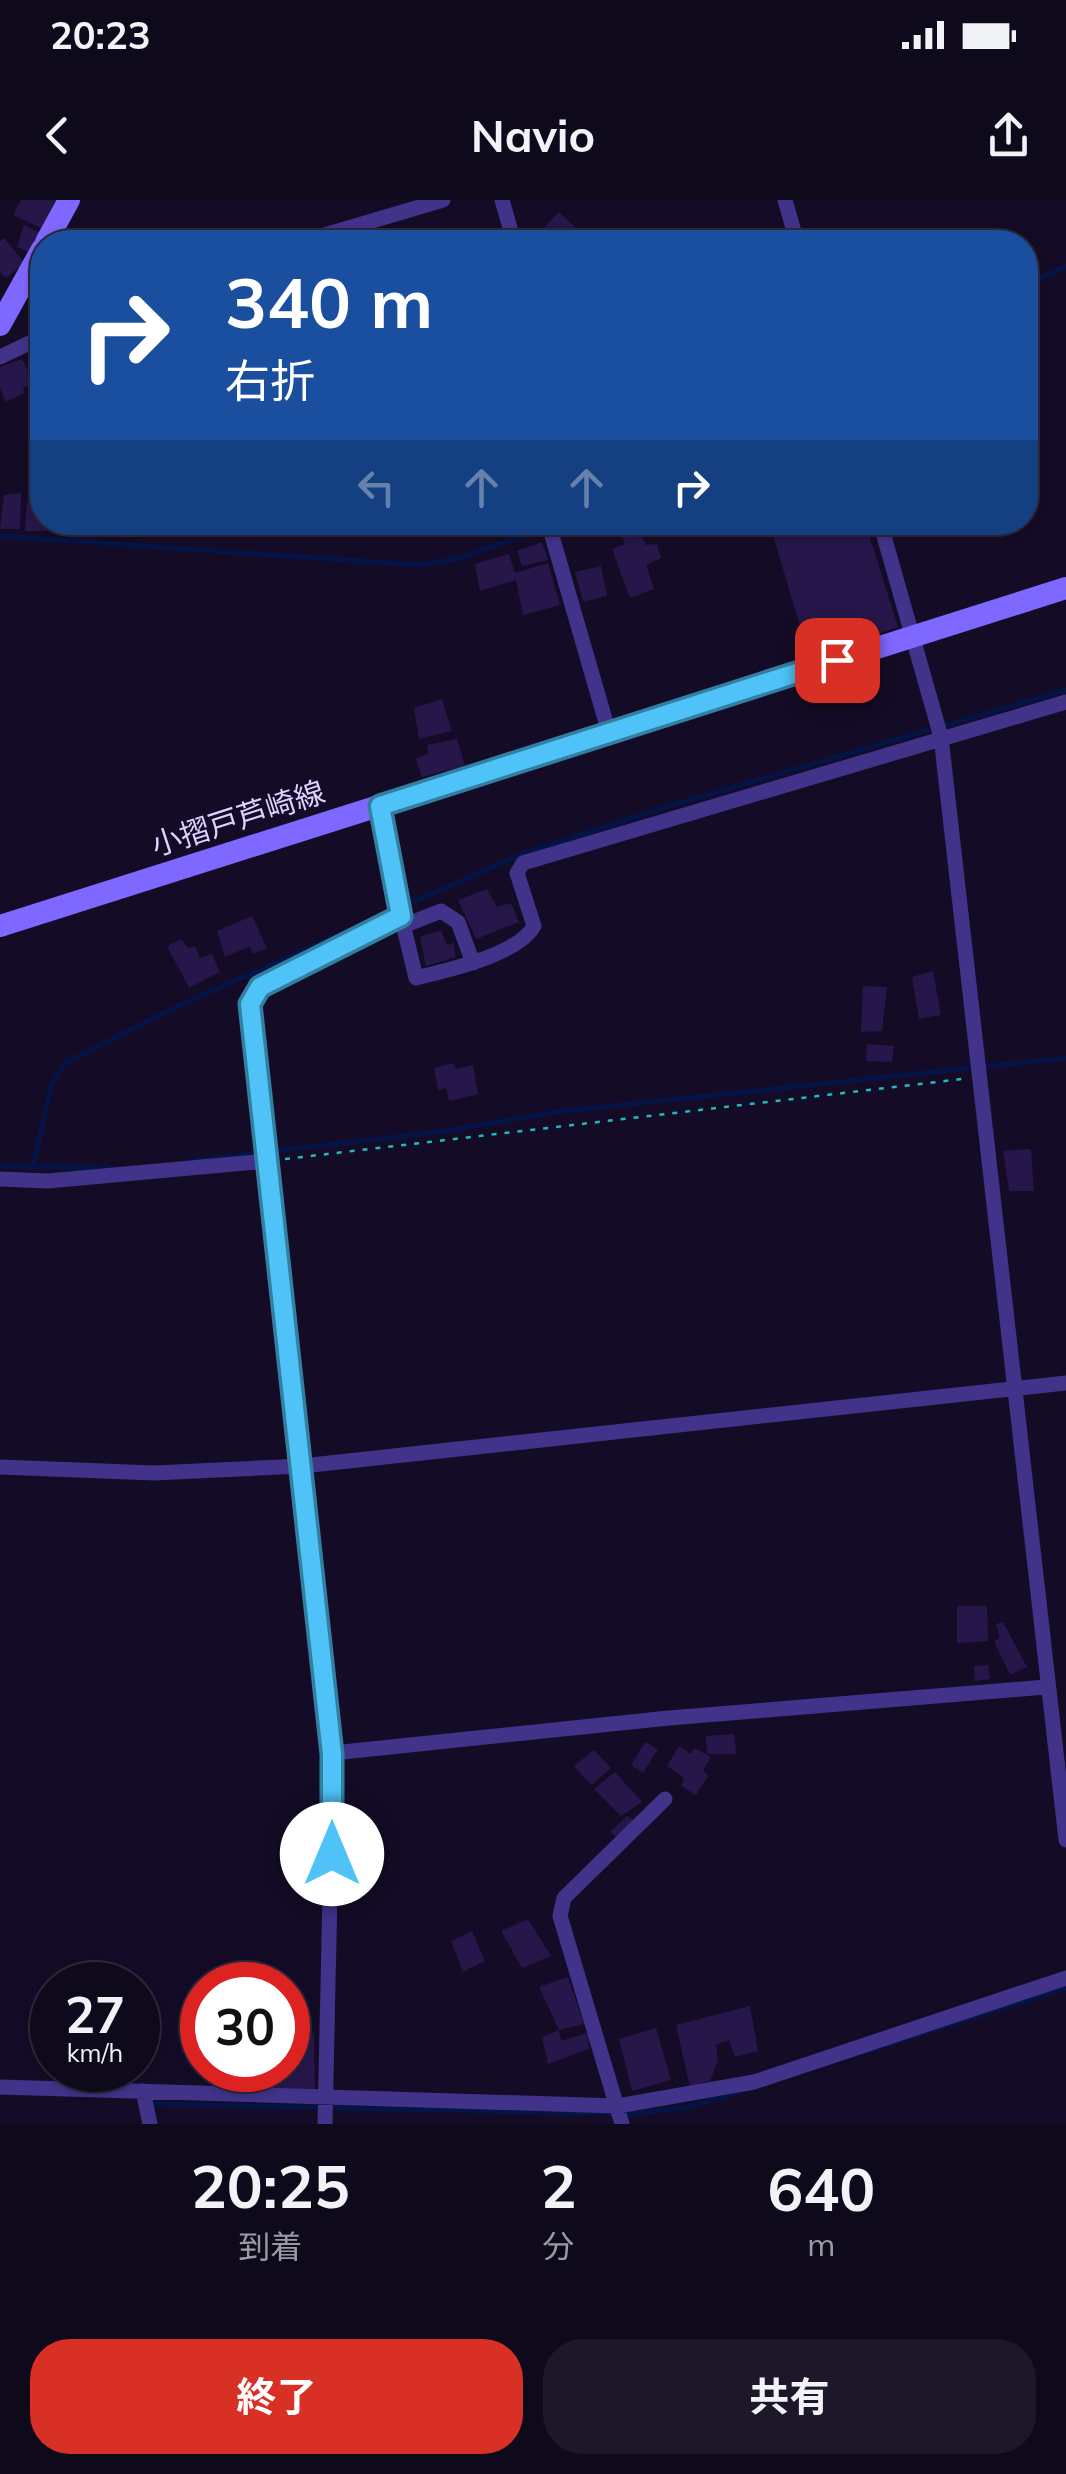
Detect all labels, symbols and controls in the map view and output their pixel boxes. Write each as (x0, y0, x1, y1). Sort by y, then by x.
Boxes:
text: 20:23 (50, 11, 151, 59)
text: Navio (471, 107, 595, 163)
icon: back (30, 108, 85, 163)
icon: share (981, 108, 1036, 163)
text: 340 m (225, 258, 433, 346)
icon: right (60, 270, 190, 400)
text: 右折 (225, 352, 315, 408)
icon: left (349, 460, 404, 515)
icon: ahead (454, 460, 509, 515)
icon: ahead (559, 460, 614, 515)
icon: right (664, 460, 719, 515)
pin (795, 618, 880, 703)
icon: arrive (810, 633, 865, 688)
street label: 小摺戸芦崎線 (146, 772, 329, 864)
position arrow (280, 1802, 384, 1906)
speed limit sign: 30 (180, 1962, 310, 2092)
text: 27 (65, 1983, 125, 2046)
text: km/h (67, 2037, 123, 2068)
text: 20:25 (191, 2148, 350, 2223)
text: 2 (540, 2148, 576, 2223)
text: 640 (767, 2151, 875, 2226)
text: m (807, 2224, 835, 2264)
text: 到着 (238, 2226, 302, 2266)
text: 分 (542, 2226, 574, 2266)
button: 終了 (30, 2339, 523, 2454)
button: 共有 (543, 2339, 1036, 2454)

